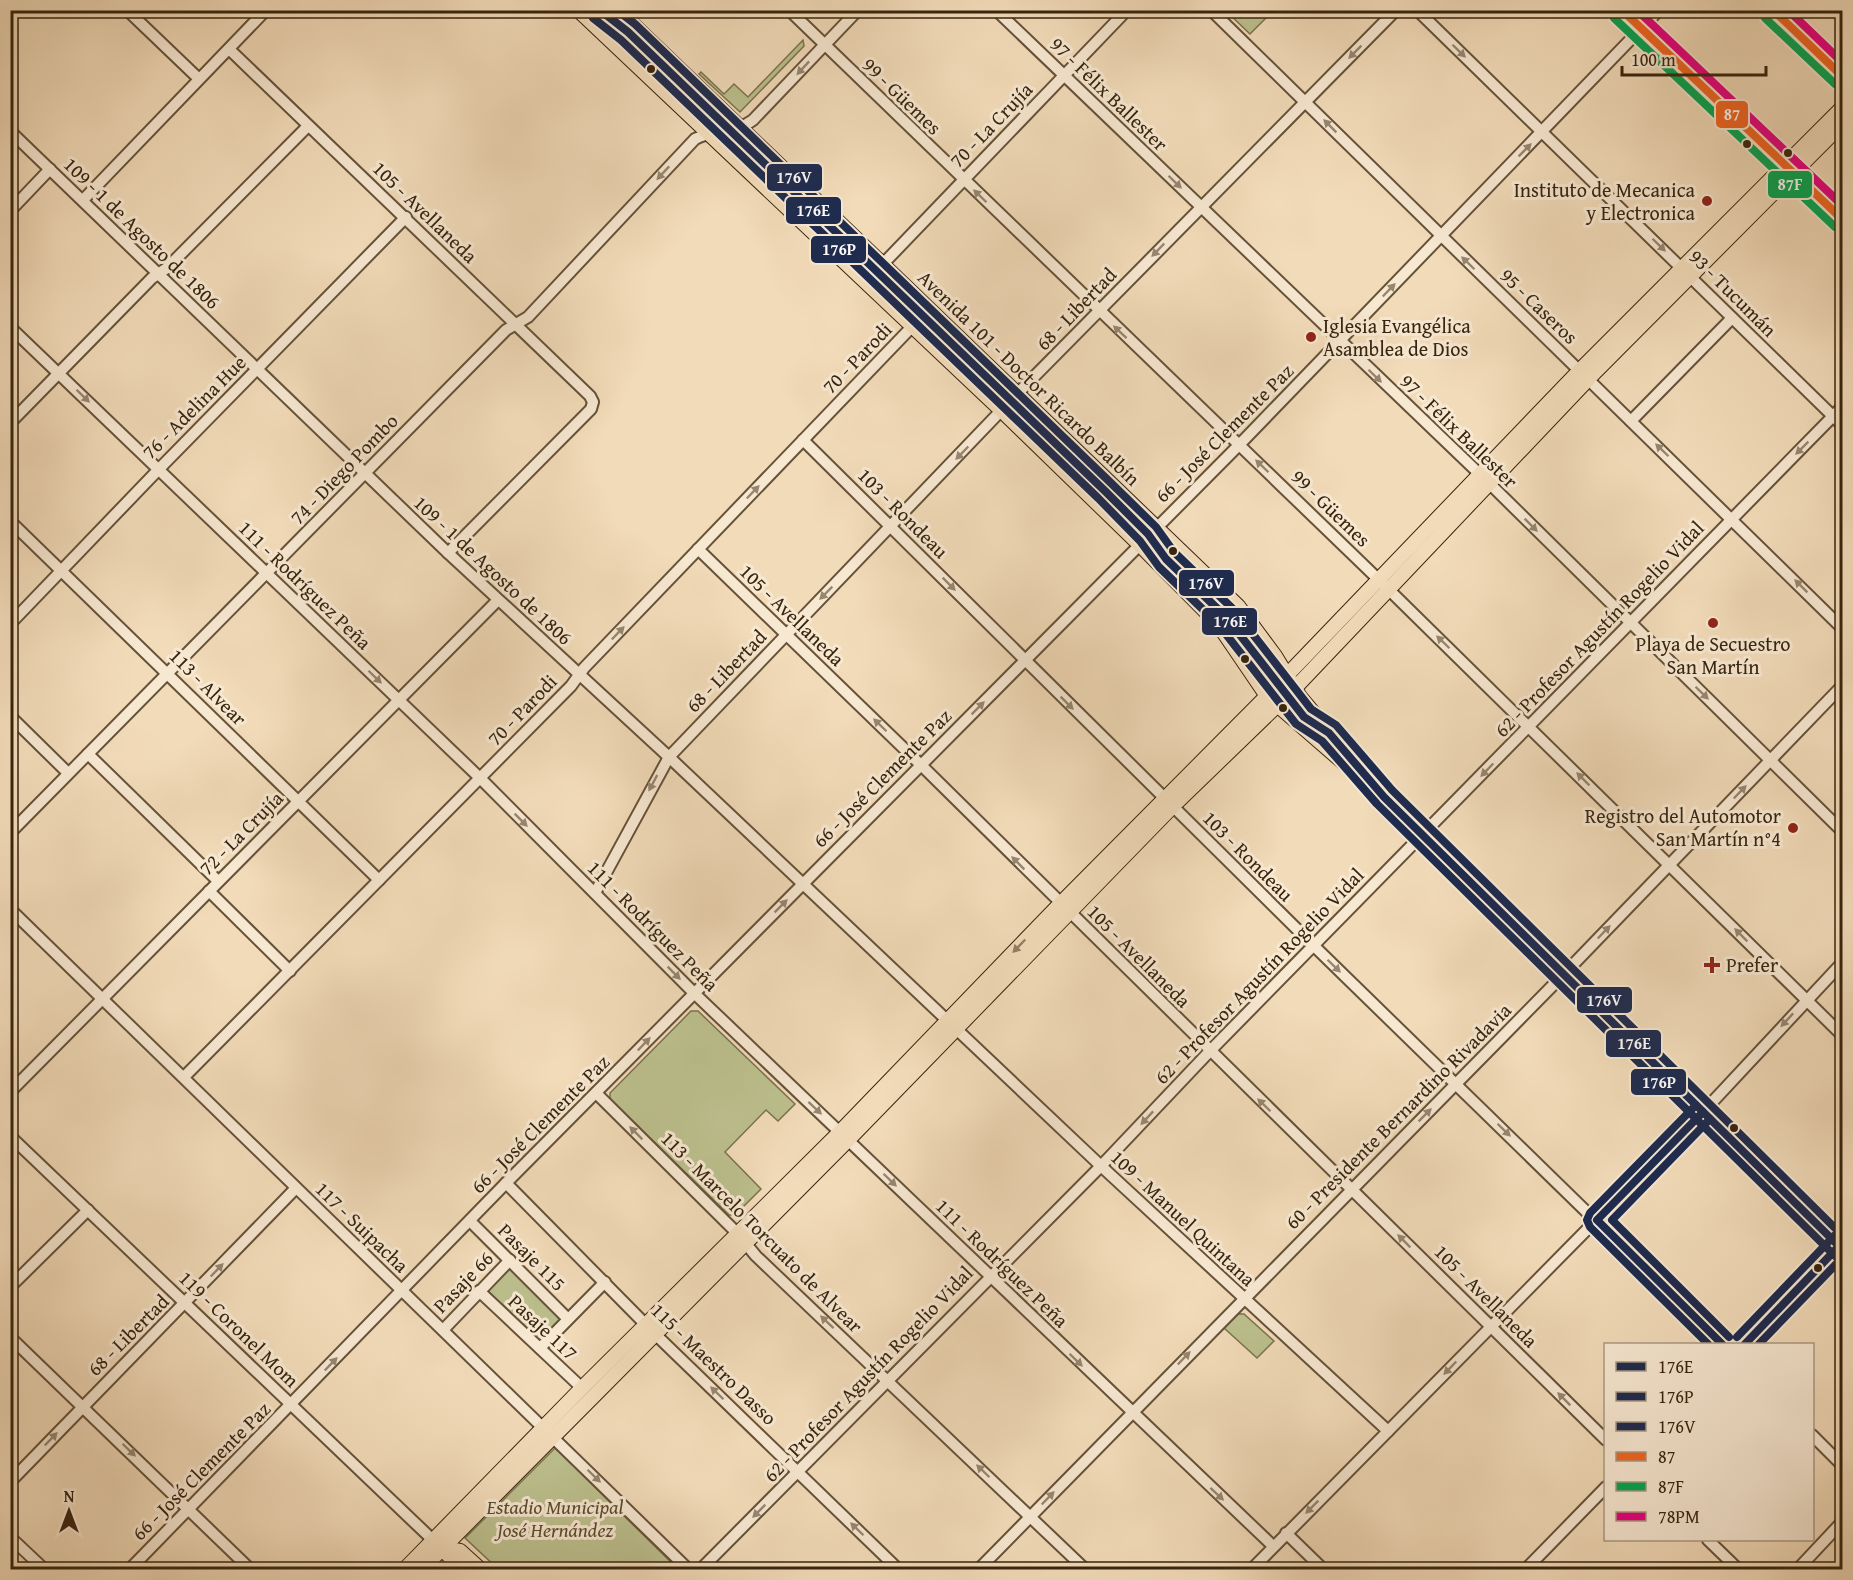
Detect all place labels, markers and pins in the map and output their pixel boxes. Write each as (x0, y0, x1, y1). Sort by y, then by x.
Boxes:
unlabelled marker (645, 63, 657, 75)
unlabelled marker (1741, 138, 1753, 150)
unlabelled marker (1782, 147, 1794, 159)
place label: Instituto de Mecanica y Electronica (1514, 175, 1696, 227)
marker: Instituto de Mecanica y Electronica (1700, 194, 1714, 208)
place label: Iglesia Evangélica Asamblea de Dios (1323, 311, 1471, 363)
marker: Iglesia Evangélica Asamblea de Dios (1304, 330, 1318, 344)
unlabelled marker (1167, 545, 1179, 557)
marker: Playa de Secuestro San Martín (1706, 616, 1720, 630)
place label: Playa de Secuestro San Martín (1635, 629, 1791, 681)
unlabelled marker (1239, 653, 1251, 665)
unlabelled marker (1277, 702, 1289, 714)
place label: Registro del Automotor San Martín n°4 (1585, 801, 1781, 853)
marker: Registro del Automotor San Martín n°4 (1786, 821, 1800, 835)
place label: Prefer (1726, 950, 1778, 979)
marker: Prefer (1703, 956, 1721, 974)
unlabelled marker (1728, 1122, 1740, 1134)
unlabelled marker (1812, 1262, 1824, 1274)

